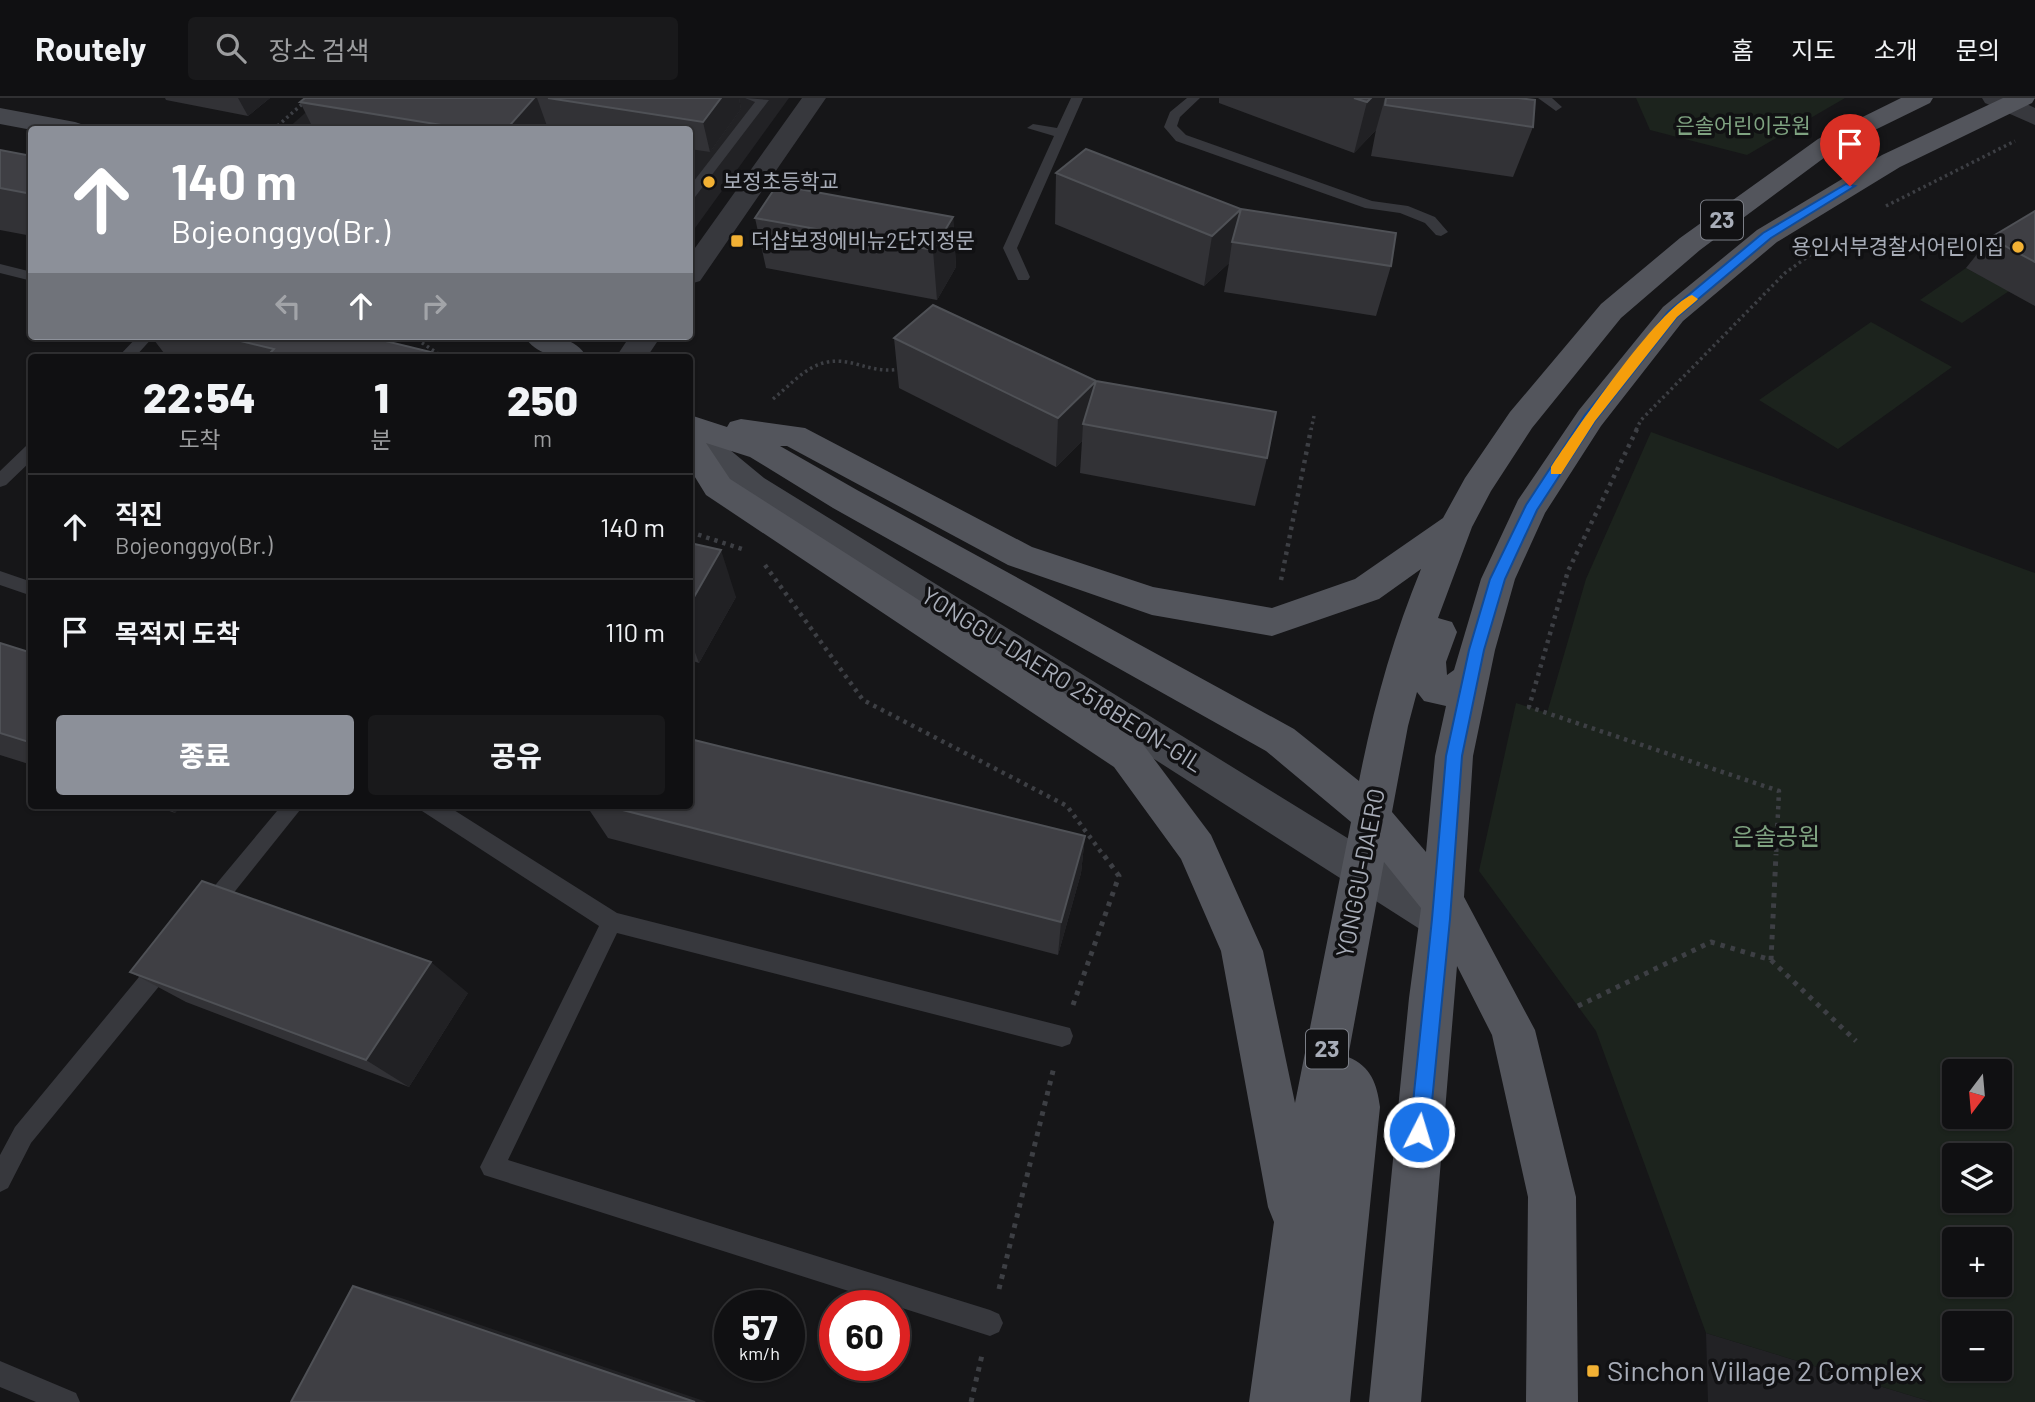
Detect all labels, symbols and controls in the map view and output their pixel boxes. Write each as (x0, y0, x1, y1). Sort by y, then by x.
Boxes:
search box (188, 17, 678, 80)
text: Routely (35, 28, 146, 68)
icon: search (212, 29, 250, 67)
text: 장소 검색 (268, 34, 369, 65)
text: 홈 (1731, 35, 1753, 64)
text: 지도 (1791, 35, 1836, 64)
text: 소개 (1874, 35, 1918, 64)
text: 문의 (1956, 35, 2000, 64)
park label: 은솔어린이공원 (1675, 112, 1811, 137)
pin (1820, 114, 1880, 186)
icon: arrive (1831, 125, 1869, 163)
text: 140 m (171, 151, 297, 210)
icon: ahead (56, 154, 147, 245)
place label: 보정초등학교 (723, 168, 839, 193)
marker: 보정초등학교 (701, 174, 717, 190)
road number: 23 (1701, 200, 1743, 239)
text: Bojeonggyo(Br.) (171, 211, 390, 249)
place label: 더샵보정에비뉴2단지정문 (751, 227, 975, 252)
marker: 더샵보정에비뉴2단지정문 (729, 233, 745, 249)
place label: 용인서부경찰서어린이집 (1791, 233, 2004, 258)
marker: 용인서부경찰서어린이집 (2010, 239, 2026, 255)
icon: left (269, 287, 307, 325)
icon: ahead (342, 287, 380, 325)
icon: right (415, 287, 453, 325)
text: 22:54 (143, 371, 256, 421)
text: 1 (374, 371, 389, 421)
text: 250 (507, 374, 578, 424)
text: m (533, 424, 552, 452)
text: 도착 (178, 425, 221, 453)
text: 분 (371, 425, 392, 453)
text: 직진 (115, 498, 163, 529)
icon: ahead (56, 508, 94, 546)
text: 140 m (600, 511, 665, 542)
text: Bojeonggyo(Br.) (115, 531, 273, 559)
street label: YONGGU-DAERO 2518BEON-GIL (917, 580, 1209, 778)
icon: arrive (56, 613, 94, 651)
text: 110 m (605, 616, 665, 647)
text: 목적지 도착 (115, 617, 240, 648)
button: 종료 (56, 715, 354, 795)
button: 공유 (368, 715, 665, 795)
street label: YONGGU-DAERO (1329, 786, 1390, 960)
park label: 은솔공원 (1732, 821, 1820, 850)
road number: 23 (1306, 1030, 1348, 1068)
north arrow (1942, 1059, 2012, 1129)
map controls (1942, 1059, 2012, 1381)
position arrow (1382, 1095, 1456, 1169)
button: layers (1942, 1143, 2012, 1213)
button: + (1942, 1227, 2012, 1297)
speed limit sign: 60 (819, 1290, 910, 1381)
text: 57 (741, 1305, 778, 1347)
button: − (1942, 1311, 2012, 1381)
text: km/h (739, 1342, 780, 1364)
place label: Sinchon Village 2 Complex (1607, 1353, 1923, 1387)
marker: Sinchon Village 2 Complex (1585, 1363, 1601, 1379)

